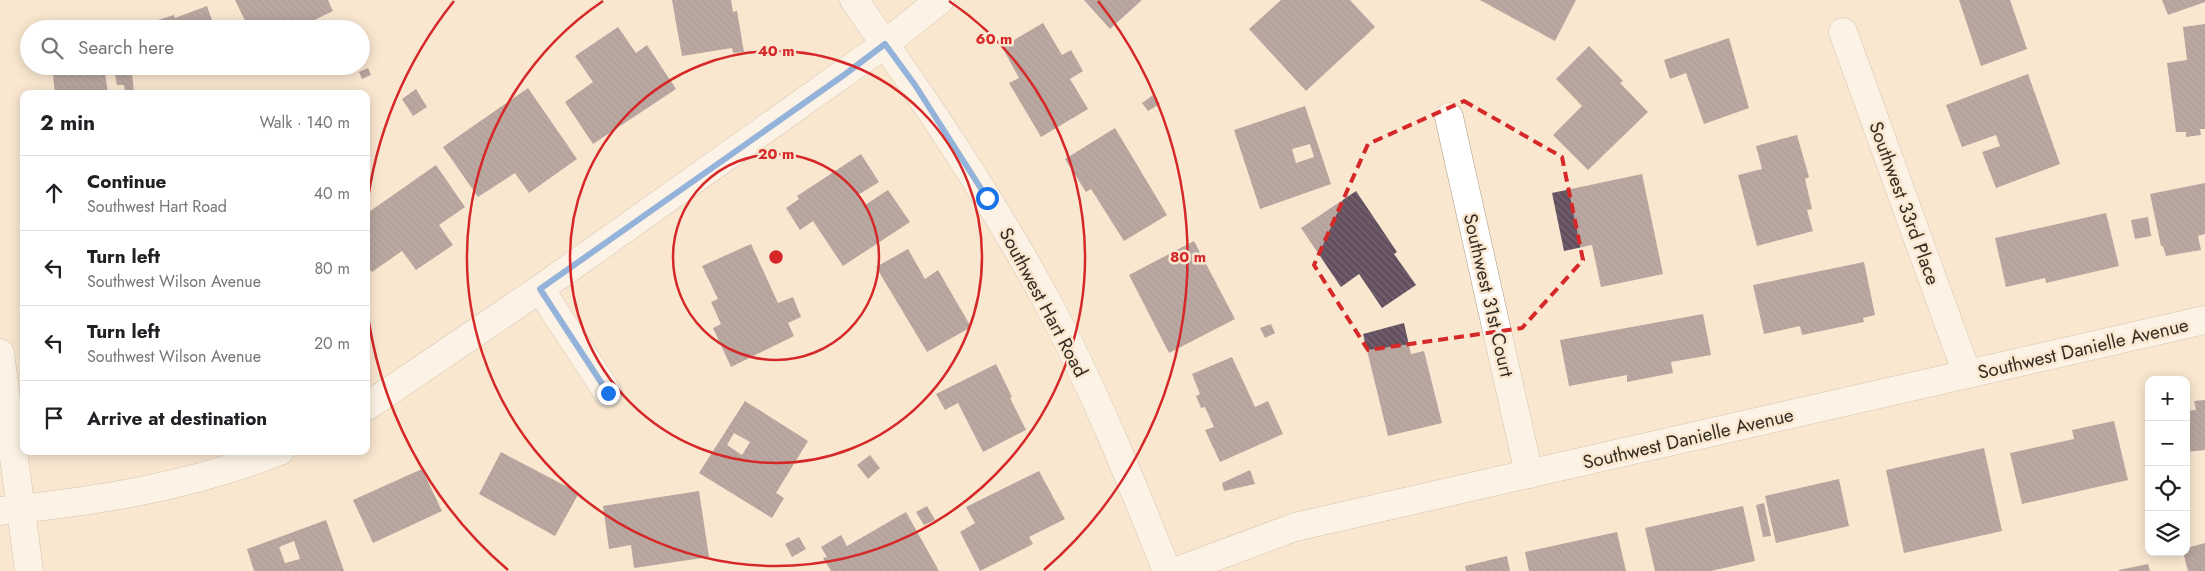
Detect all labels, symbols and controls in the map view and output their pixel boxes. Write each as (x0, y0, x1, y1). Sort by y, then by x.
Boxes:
search box (20, 20, 370, 75)
text: 60 m (976, 28, 1012, 50)
icon: search (38, 34, 66, 62)
text: Search here (78, 34, 174, 61)
text: 40 m (757, 40, 795, 62)
text: 2 min (40, 108, 95, 138)
text: Walk · 140 m (260, 111, 350, 134)
street label: Southwest 33rd Place (1862, 118, 1947, 289)
text: 20 m (758, 143, 794, 165)
text: Continue (87, 168, 166, 195)
icon: ahead (40, 179, 68, 207)
text: 40 m (314, 182, 350, 205)
route start (976, 187, 999, 210)
text: Southwest Hart Road (87, 195, 227, 218)
street label: Southwest 31st Court (1457, 211, 1521, 380)
street label: Southwest Hart Road (993, 223, 1094, 382)
text: Turn left (87, 243, 160, 270)
text: 80 m (1170, 246, 1206, 268)
centre of rings (767, 248, 785, 266)
icon: left (40, 254, 68, 282)
text: 80 m (314, 257, 350, 280)
text: Southwest Wilson Avenue (87, 270, 261, 293)
street label: Southwest Danielle Avenue (1975, 311, 2191, 386)
text: Turn left (87, 318, 160, 345)
icon: left (40, 329, 68, 357)
text: 20 m (314, 332, 350, 355)
text: Southwest Wilson Avenue (87, 345, 261, 368)
map controls (2145, 376, 2190, 556)
button: + (2145, 376, 2190, 421)
route end (597, 382, 620, 405)
street label: Southwest Danielle Avenue (1580, 401, 1796, 476)
icon: arrive (40, 404, 68, 432)
text: Arrive at destination (87, 405, 267, 432)
button: − (2145, 421, 2190, 466)
button: locate (2145, 466, 2190, 511)
button: layers (2145, 511, 2190, 556)

